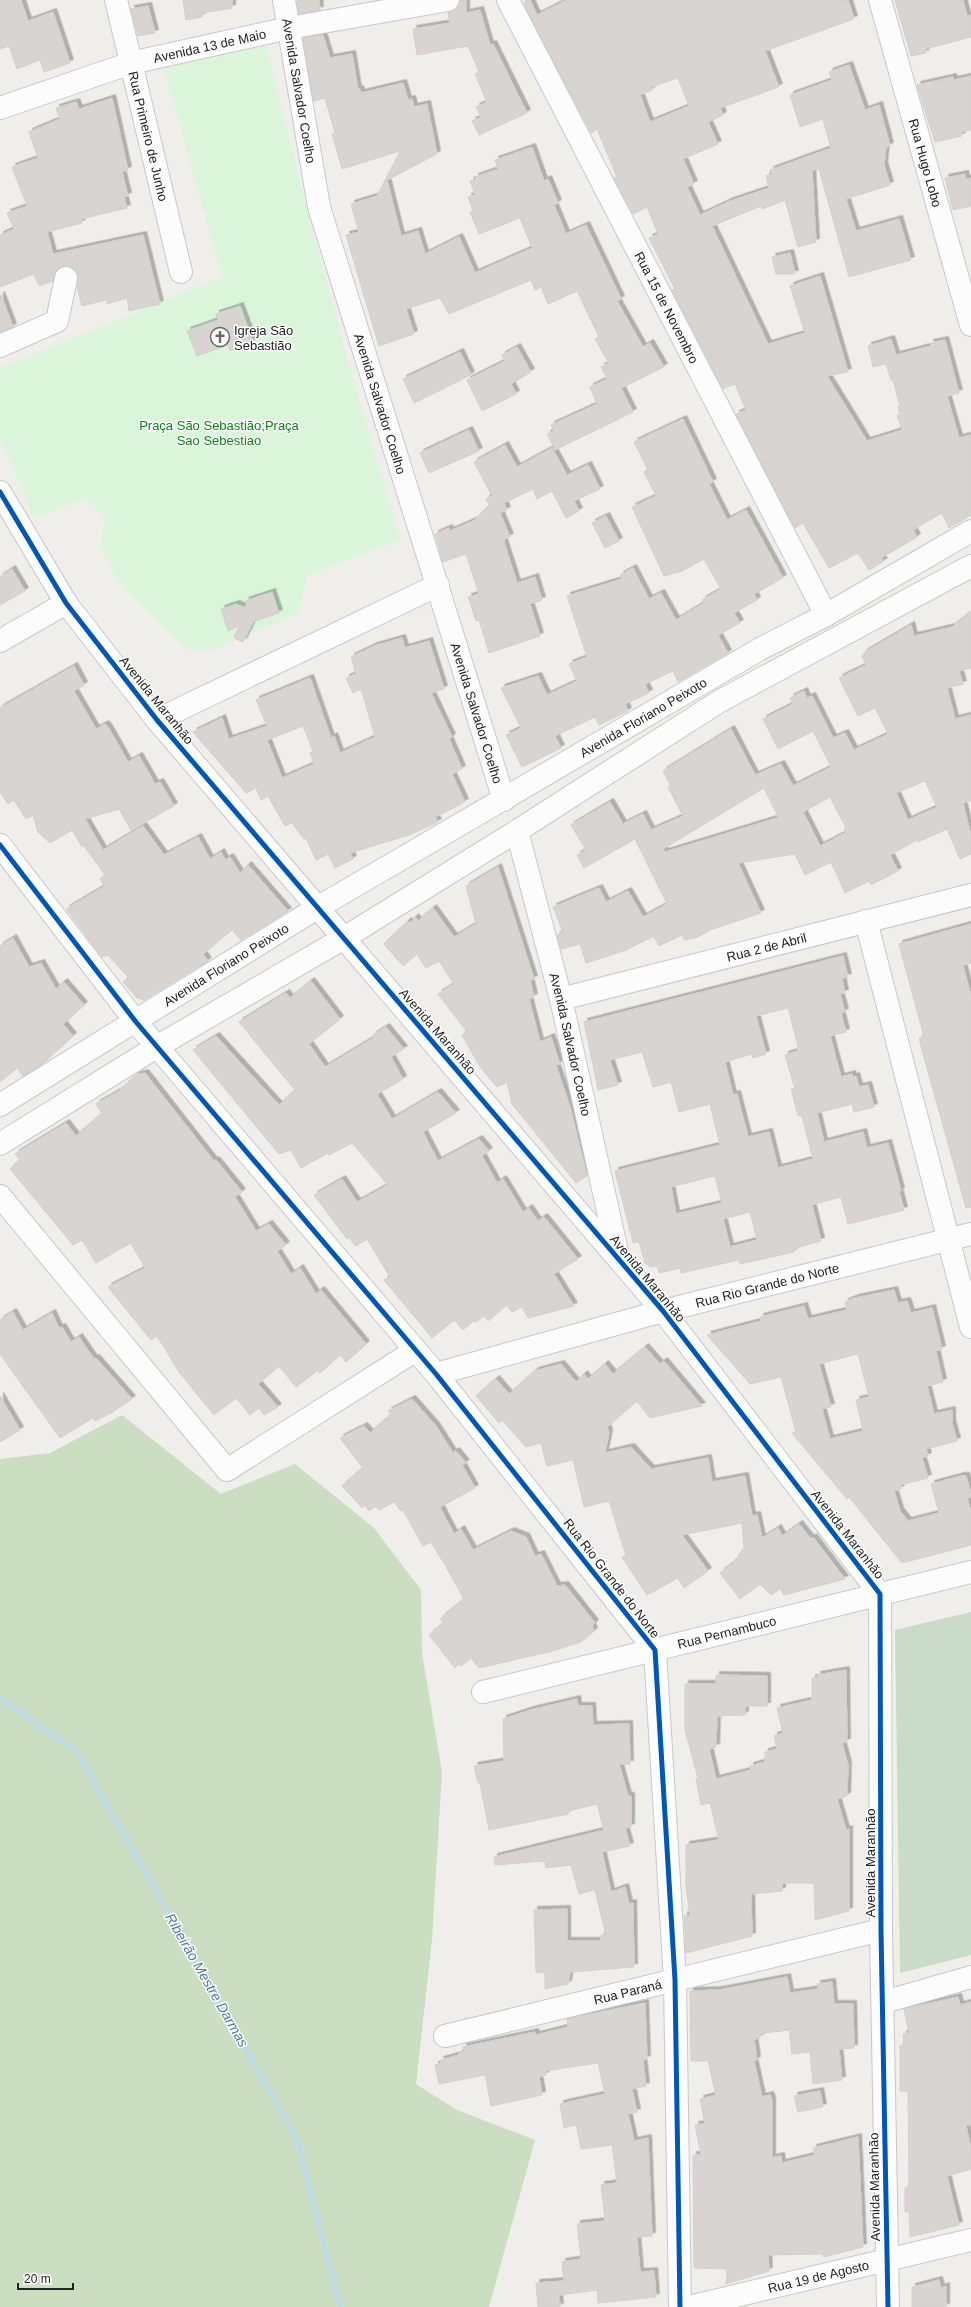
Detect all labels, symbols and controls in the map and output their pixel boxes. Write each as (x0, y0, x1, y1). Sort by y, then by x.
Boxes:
street label: Avenida Salvador Coelho (279, 17, 318, 164)
street label: Avenida 13 de Maio (152, 26, 267, 66)
street label: Rua Primeiro de Junho (125, 70, 171, 203)
street label: Rua Hugo Lobo (906, 117, 945, 209)
street label: Rua 15 de Novembro (631, 249, 702, 366)
place label: Igreja São Sebastião (234, 323, 293, 353)
church icon: Igreja São Sebastião (209, 326, 231, 348)
street label: Avenida Salvador Coelho (351, 332, 409, 476)
park label: Praça São Sebastião;Praça Sao Sebestiao (139, 418, 300, 448)
street label: Avenida Salvador Coelho (447, 641, 505, 785)
street label: Avenida Maranhão (117, 653, 197, 747)
street label: Avenida Floriano Peixoto (577, 675, 710, 761)
street label: Avenida Floriano Peixoto (161, 921, 291, 1010)
street label: Rua 2 de Abril (725, 930, 808, 965)
street label: Avenida Salvador Coelho (546, 971, 594, 1118)
street label: Avenida Maranhão (396, 985, 479, 1077)
street label: Avenida Maranhão (607, 1232, 688, 1325)
street label: Rua Rio Grande do Norte (694, 1260, 841, 1311)
street label: Avenida Maranhão (808, 1487, 887, 1582)
street label: Rua Rio Grande do Norte (560, 1516, 663, 1641)
street label: Rua Pernambuco (676, 1613, 778, 1652)
street label: Avenida Maranhão (863, 1809, 878, 1917)
water label: Ribeirão Mestre Darmas (162, 1910, 252, 2050)
street label: Rua Paraná (592, 1976, 664, 2008)
street label: Avenida Maranhão (866, 2132, 883, 2242)
street label: Rua 19 de Agosto (766, 2257, 871, 2296)
scale bar (18, 2265, 73, 2291)
text: 20 m (24, 2272, 51, 2286)

